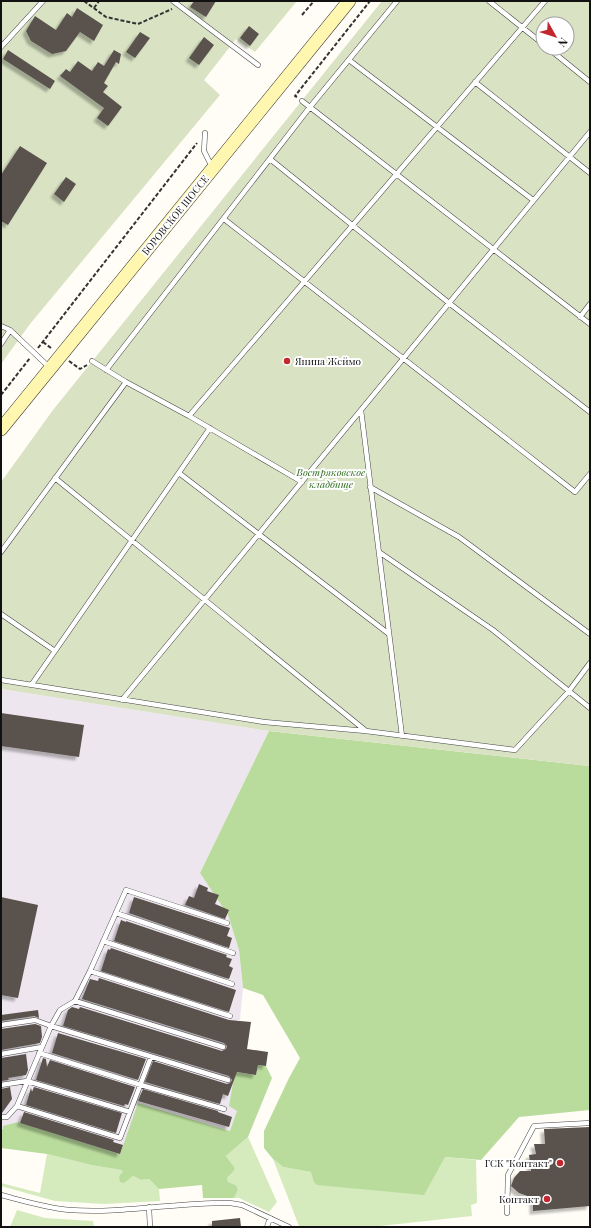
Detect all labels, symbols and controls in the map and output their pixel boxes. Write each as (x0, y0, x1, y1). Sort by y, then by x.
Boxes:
north arrow (535, 16, 575, 56)
text: N (555, 35, 571, 50)
street label: БОРОВСКОЕ ШОССЕ (138, 172, 212, 258)
place label: Янина Жеймо (294, 354, 362, 368)
marker: Янина Жеймо (282, 356, 292, 366)
park label: Востряковское кладбище (296, 465, 366, 491)
place label: ГСК "Контакт" (485, 1156, 552, 1170)
marker: ГСК "Контакт" (555, 1158, 565, 1168)
place label: Контакт (499, 1192, 539, 1206)
marker: Контакт (542, 1194, 552, 1204)

